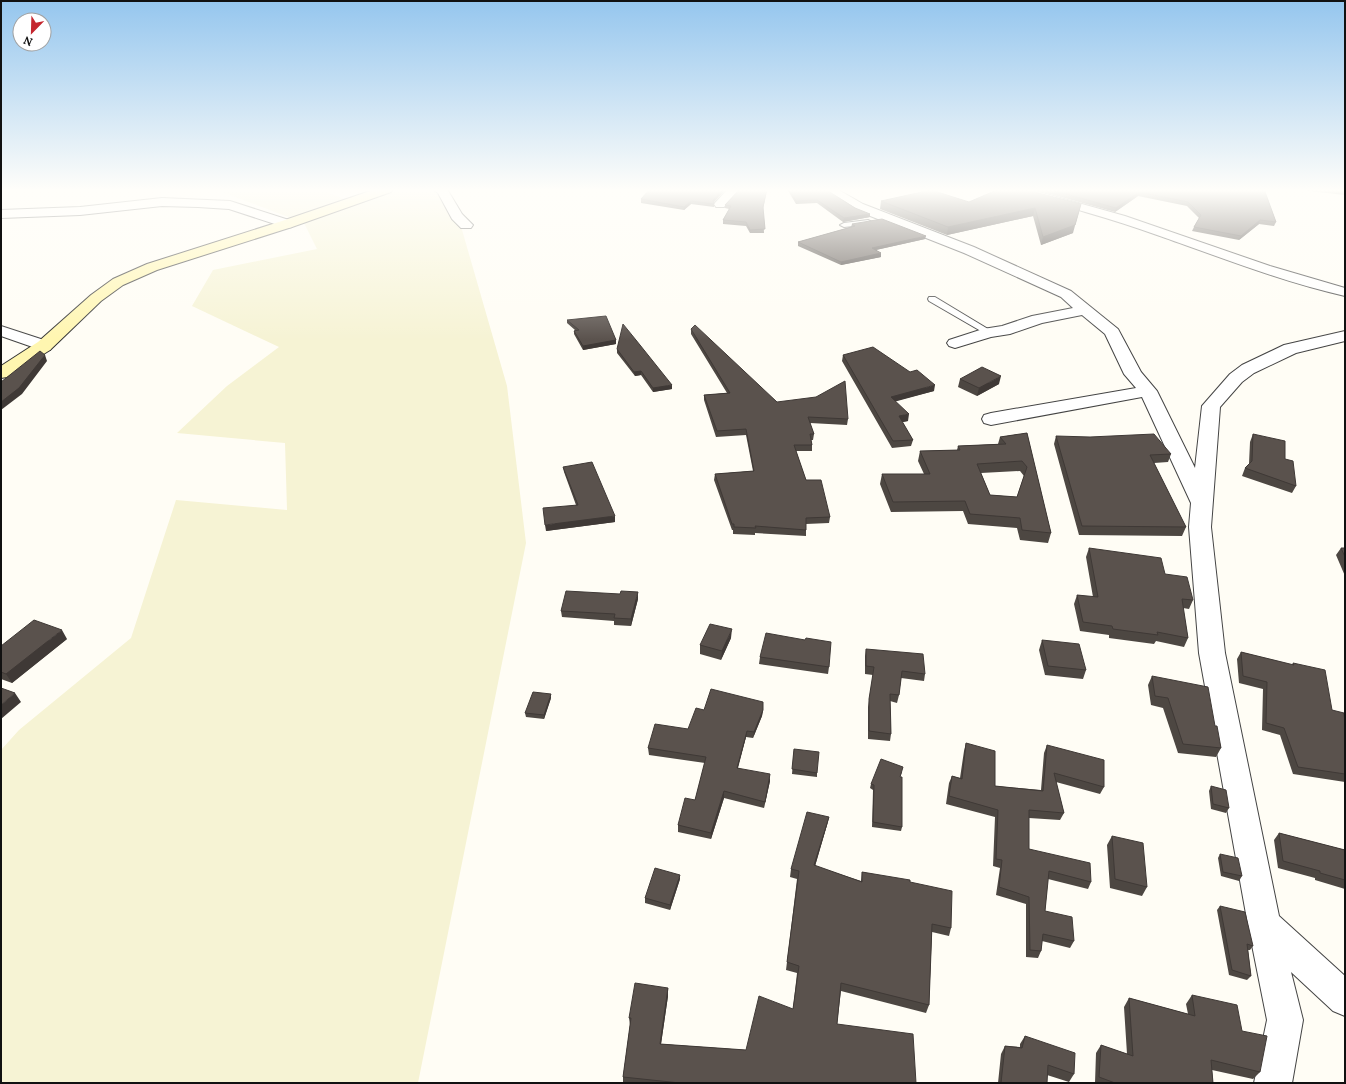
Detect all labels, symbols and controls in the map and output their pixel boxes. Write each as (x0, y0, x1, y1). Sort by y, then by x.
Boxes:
north arrow (12, 12, 52, 52)
text: N (21, 33, 35, 49)

